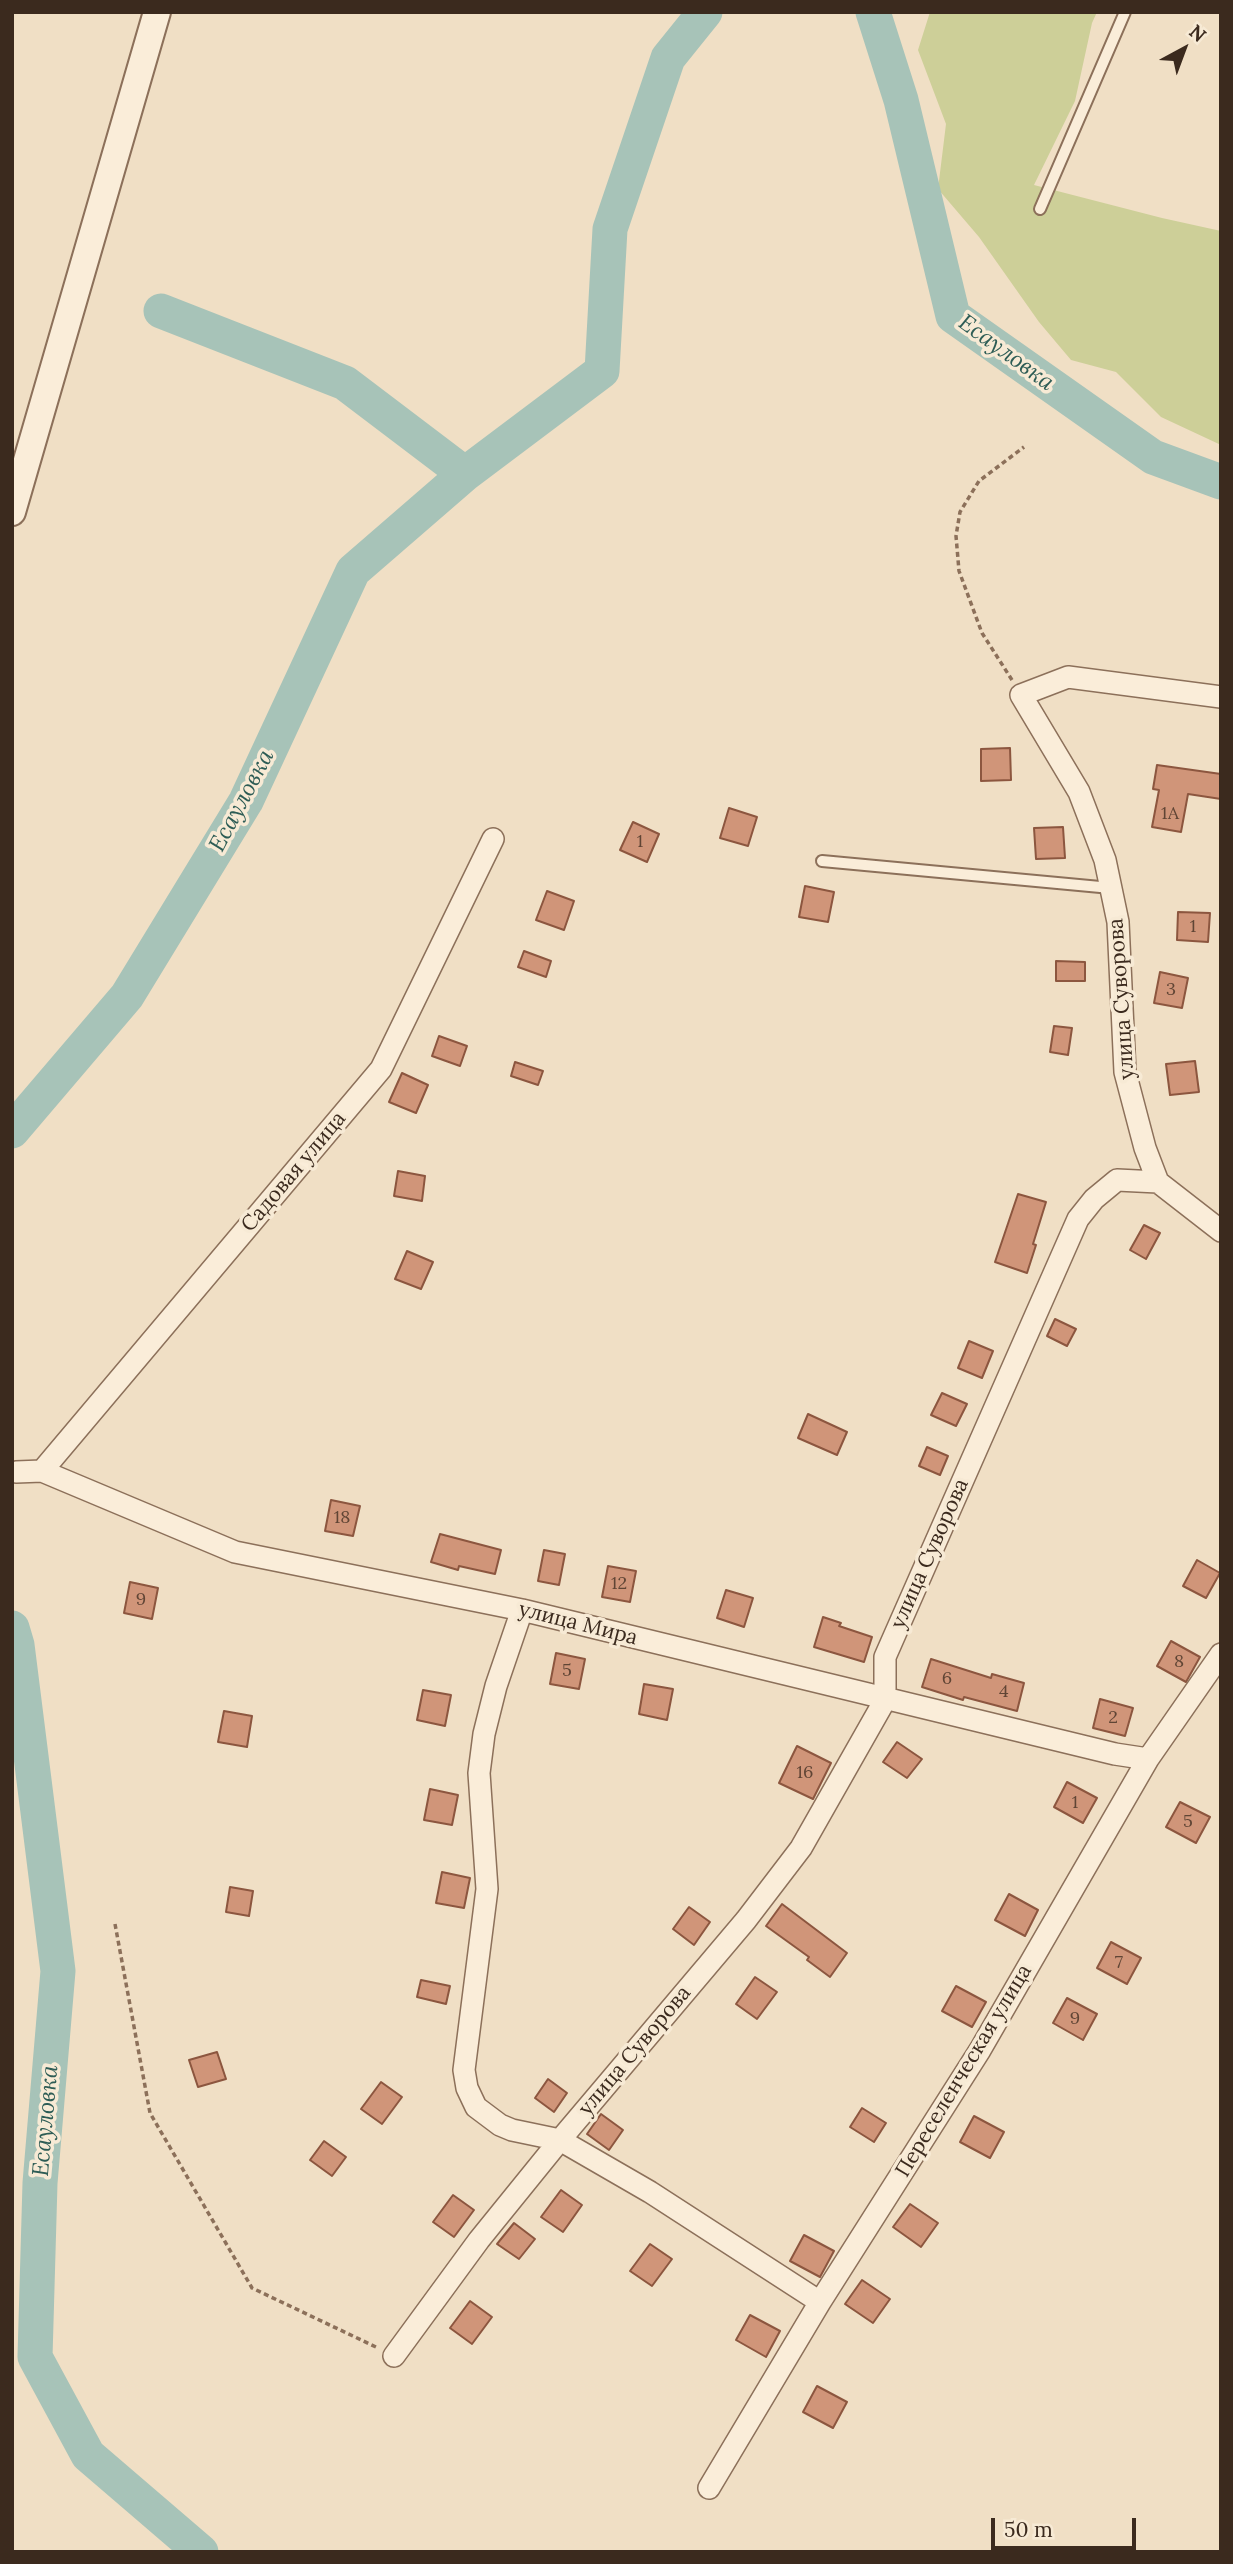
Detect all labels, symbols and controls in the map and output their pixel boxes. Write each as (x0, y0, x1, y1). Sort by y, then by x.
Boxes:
north arrow (1149, 14, 1219, 84)
text: N (1184, 19, 1211, 47)
water label: Есауловка (953, 309, 1059, 397)
water label: Есауловка (204, 745, 280, 857)
house number: 1А (1161, 803, 1179, 825)
house number: 1 (637, 831, 643, 853)
house number: 1 (1190, 916, 1196, 938)
street label: улица Суворова (1104, 918, 1140, 1080)
house number: 3 (1166, 979, 1176, 1001)
street label: Садовая улица (236, 1107, 352, 1237)
street label: улица Суворова (886, 1475, 974, 1633)
house number: 18 (334, 1507, 350, 1529)
house number: 12 (611, 1573, 627, 1595)
house number: 9 (136, 1589, 146, 1611)
street label: улица Мира (516, 1597, 640, 1651)
house number: 8 (1174, 1651, 1184, 1673)
house number: 5 (562, 1660, 572, 1682)
house number: 6 (942, 1668, 952, 1690)
house number: 4 (999, 1681, 1009, 1703)
house number: 2 (1108, 1707, 1118, 1729)
house number: 16 (797, 1762, 813, 1784)
house number: 1 (1072, 1792, 1078, 1814)
house number: 5 (1183, 1811, 1193, 1833)
house number: 7 (1115, 1952, 1123, 1974)
street label: Переселенческая улица (890, 1960, 1038, 2182)
street label: улица Суворова (573, 1981, 697, 2121)
house number: 9 (1070, 2008, 1080, 2030)
water label: Есауловка (27, 2064, 65, 2178)
scale bar (995, 2504, 1140, 2548)
text: 50 m (1004, 2516, 1053, 2543)

